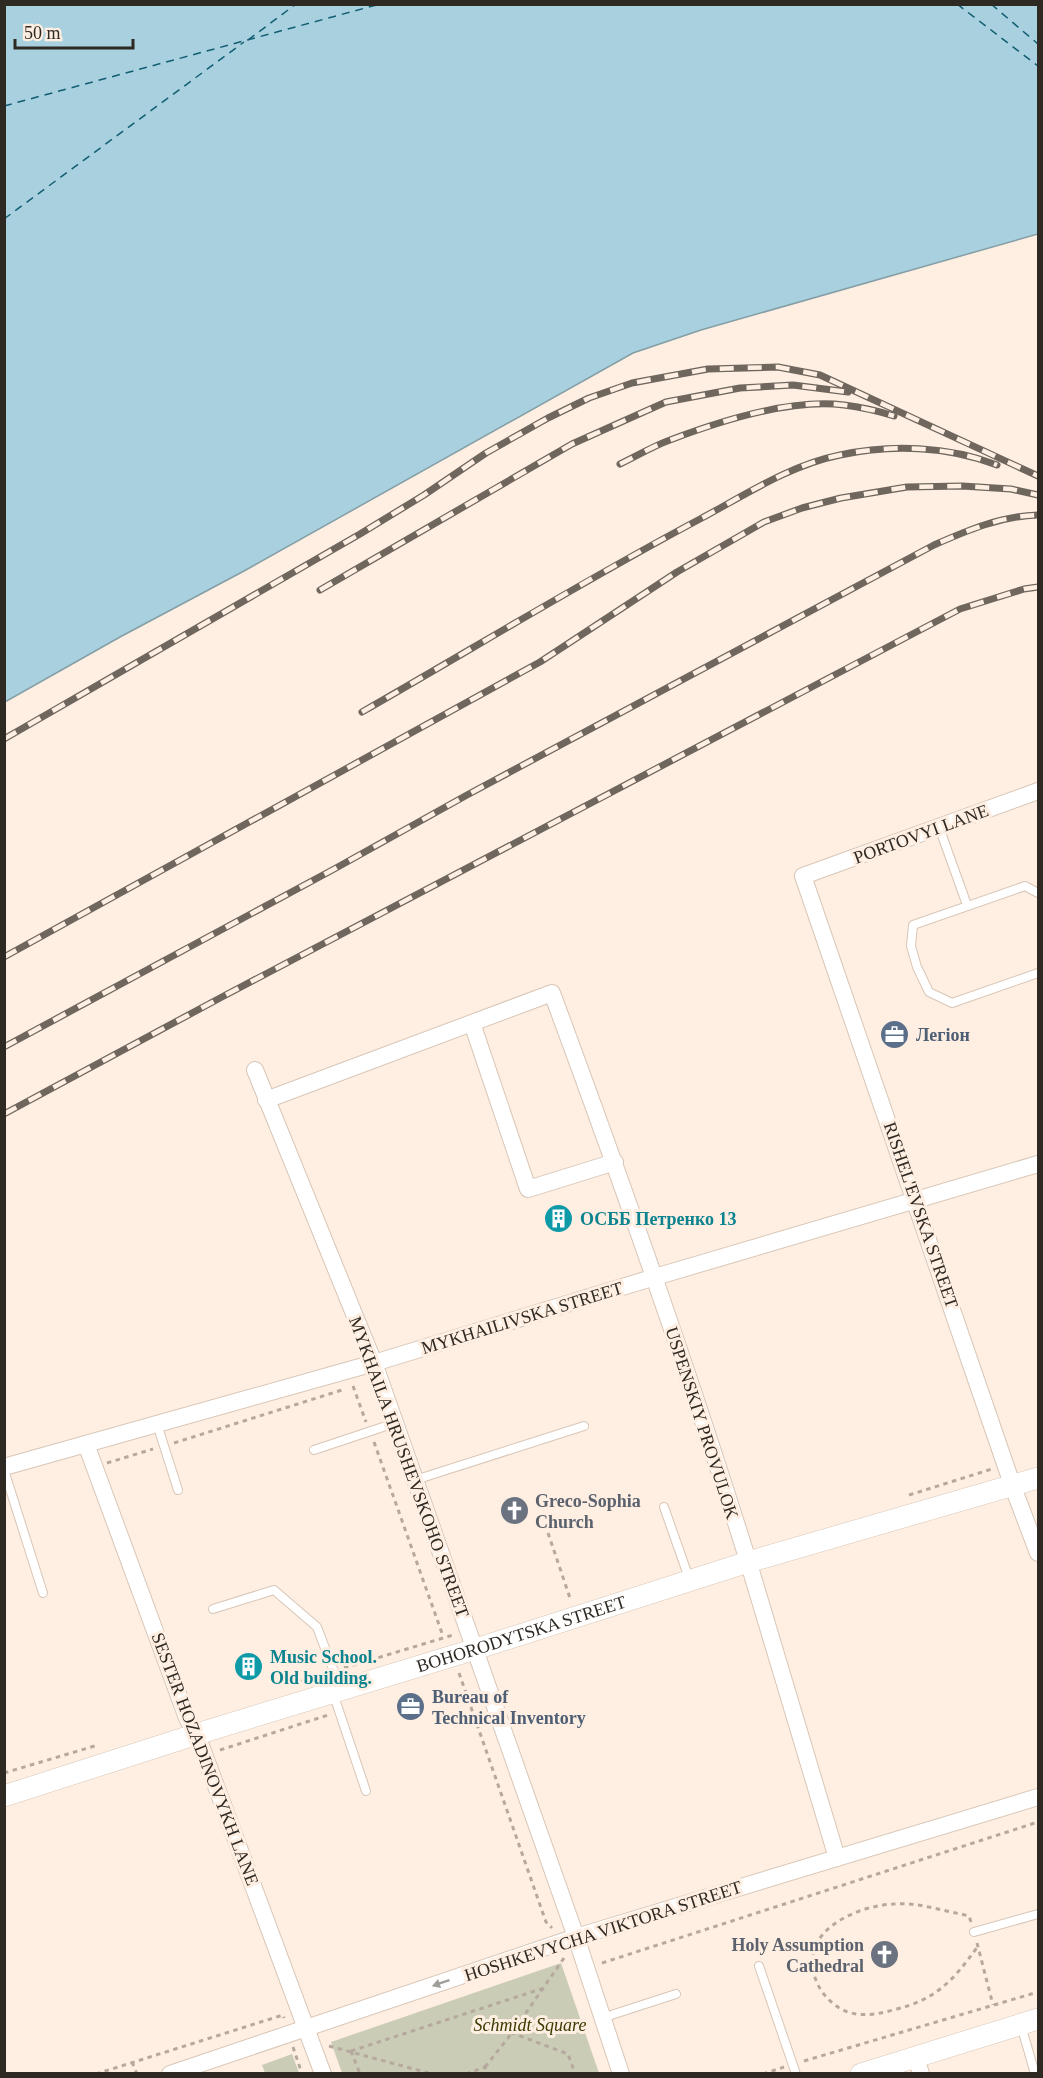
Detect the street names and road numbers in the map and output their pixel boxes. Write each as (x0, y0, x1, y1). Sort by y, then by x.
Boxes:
street label: PORTOVYI LANE (851, 800, 991, 868)
street label: RISHEL'EVSKA STREET (880, 1119, 962, 1311)
street label: MYKHAILIVSKA STREET (419, 1278, 625, 1358)
street label: MYKHAILA HRUSHEVSKOHO STREET (345, 1314, 473, 1620)
street label: USPENSKIY PROVULOK (661, 1324, 743, 1522)
street label: BOHORODYTSKA STREET (414, 1592, 628, 1676)
street label: SESTER HOZADINOVYKH LANE (147, 1630, 263, 1888)
street label: HOSHKEVYCHA VIKTORA STREET (462, 1877, 744, 1985)

